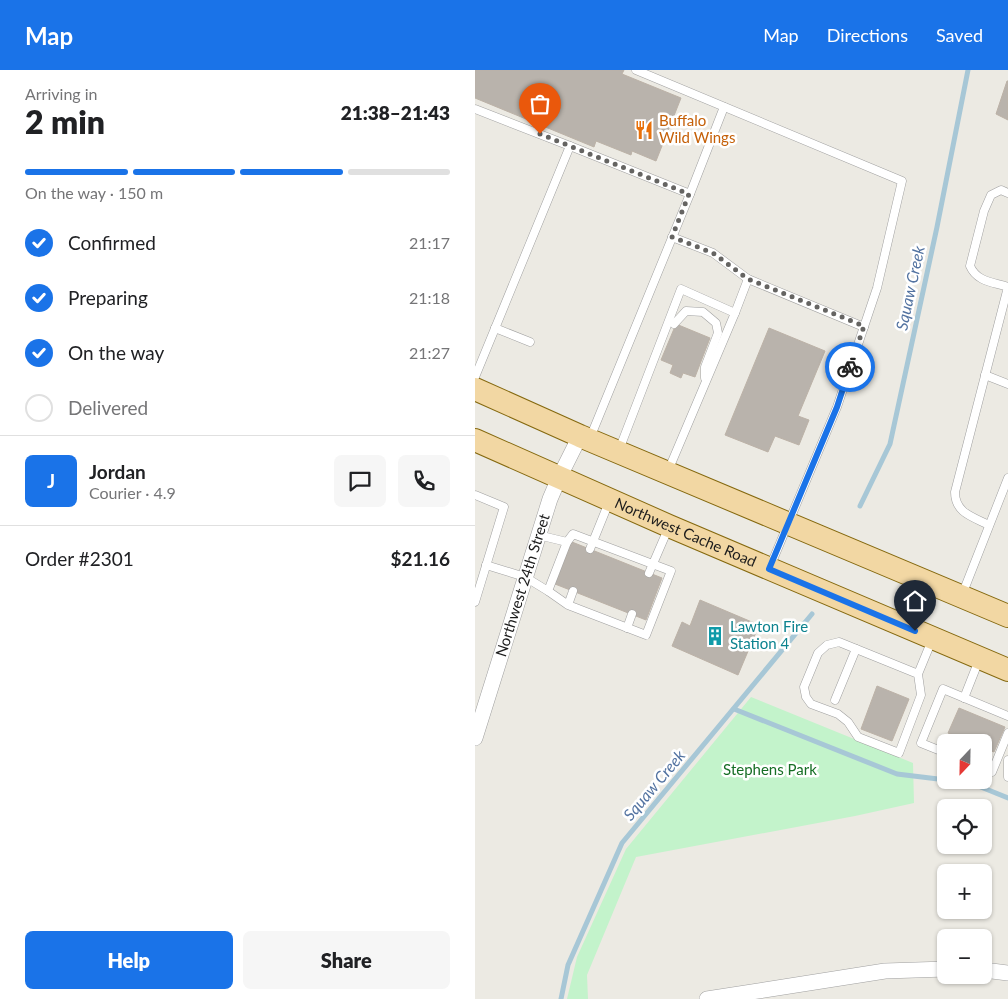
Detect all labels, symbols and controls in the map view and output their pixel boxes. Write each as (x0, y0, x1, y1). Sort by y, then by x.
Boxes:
text: Map (25, 21, 73, 50)
text: Map (763, 24, 799, 46)
text: Directions (827, 24, 908, 46)
text: Saved (936, 24, 983, 46)
pin (519, 83, 561, 134)
text: Arriving in (25, 84, 98, 103)
icon: bag (526, 90, 554, 118)
text: 21:38–21:43 (341, 101, 450, 124)
text: 2 min (25, 102, 105, 141)
place label: Buffalo Wild Wings (659, 111, 735, 146)
restaurant icon: Buffalo Wild Wings (633, 119, 655, 141)
text: On the way · 150 m (25, 183, 163, 202)
icon: check (25, 229, 53, 257)
text: Confirmed (68, 231, 156, 254)
text: 21:17 (409, 233, 450, 252)
water label: Squaw Creek (891, 244, 928, 332)
icon: check (25, 284, 53, 312)
text: Preparing (68, 286, 148, 309)
text: 21:18 (409, 288, 450, 307)
icon: check (25, 339, 53, 367)
text: On the way (68, 341, 164, 364)
courier (825, 342, 875, 392)
text: 21:27 (409, 343, 450, 362)
icon: bike (836, 353, 864, 381)
text: Delivered (68, 396, 148, 419)
button: chat (334, 455, 386, 507)
button: phone (398, 455, 450, 507)
text: Jordan (89, 460, 146, 483)
text: J (47, 469, 55, 492)
text: Courier · 4.9 (89, 483, 176, 502)
street label: Northwest Cache Road (612, 493, 759, 570)
street label: Northwest 24th Street (491, 511, 553, 659)
text: Order #2301 (25, 547, 134, 570)
text: $21.16 (390, 547, 450, 570)
pin (894, 580, 936, 631)
icon: home (901, 587, 929, 615)
place label: Lawton Fire Station 4 (730, 617, 808, 652)
building icon: Lawton Fire Station 4 (704, 625, 726, 647)
north arrow (937, 734, 993, 789)
map controls (937, 734, 992, 984)
water label: Squaw Creek (619, 745, 689, 824)
park label: Stephens Park (723, 760, 817, 778)
button: locate (937, 799, 992, 854)
button: + (937, 864, 992, 919)
button: − (937, 929, 992, 984)
button: Help (25, 931, 233, 989)
button: Share (243, 931, 450, 989)

